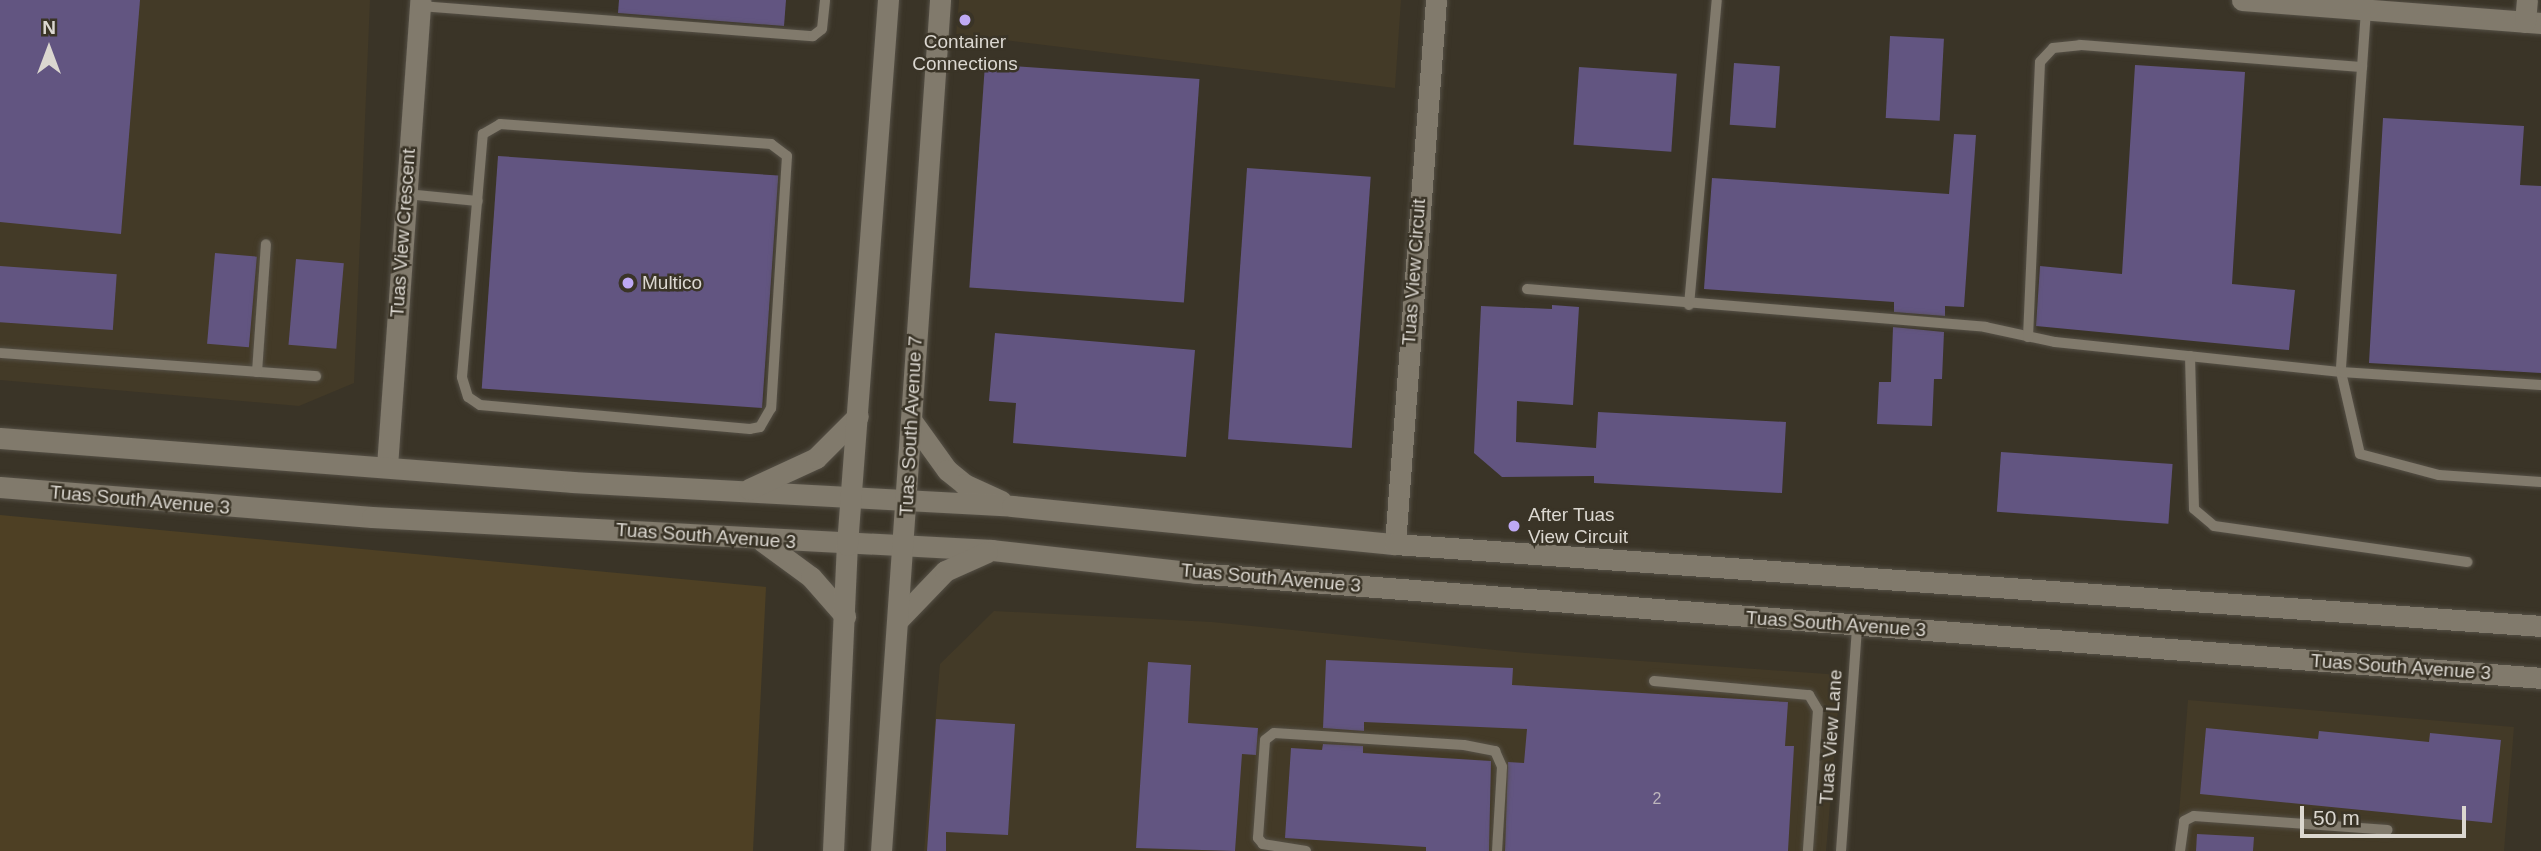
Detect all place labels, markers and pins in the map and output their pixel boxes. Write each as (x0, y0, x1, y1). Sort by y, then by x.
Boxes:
marker: Container Connections (957, 12, 973, 28)
place label: Container Connections (912, 31, 1018, 75)
place label: Multico (642, 272, 702, 294)
marker: Multico (620, 275, 636, 291)
place label: After Tuas View Circuit (1528, 504, 1628, 548)
marker: After Tuas View Circuit (1506, 518, 1522, 534)

